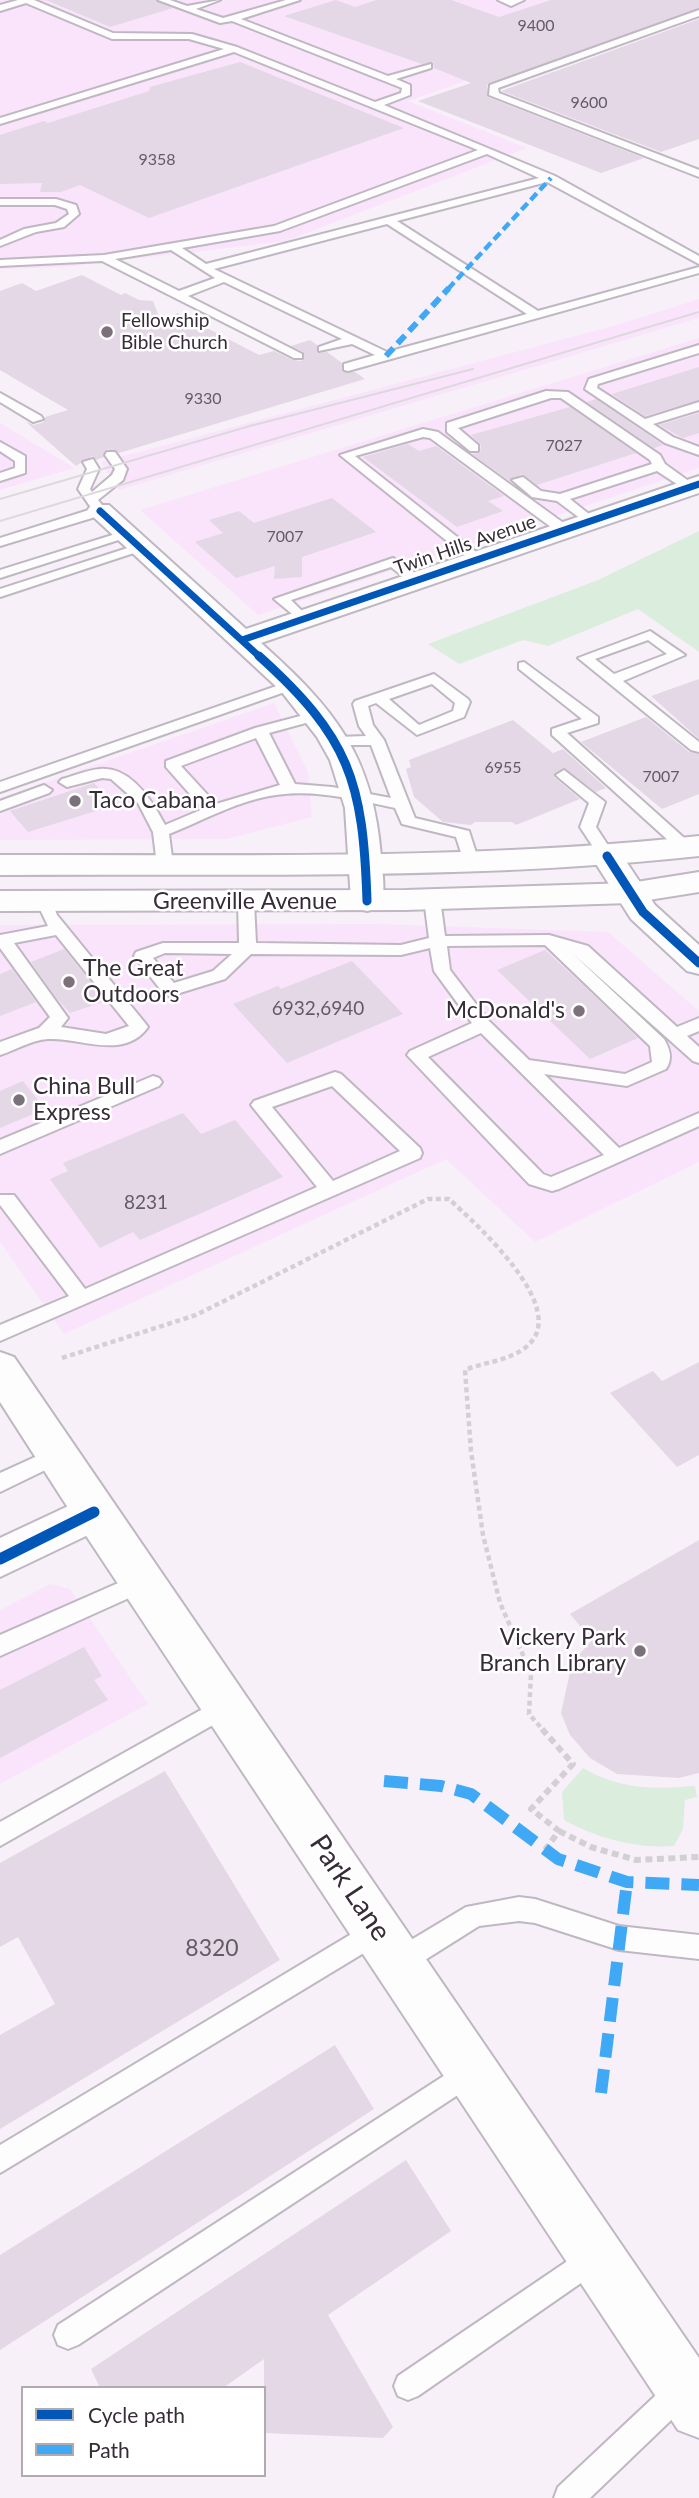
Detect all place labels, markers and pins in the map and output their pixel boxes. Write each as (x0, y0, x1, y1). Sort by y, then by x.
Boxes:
place label: Fellowship Bible Church (121, 310, 228, 354)
marker: Fellowship Bible Church (99, 324, 115, 340)
place label: Taco Cabana (89, 787, 216, 815)
marker: Taco Cabana (67, 793, 83, 809)
place label: The Great Outdoors (83, 955, 183, 1009)
marker: The Great Outdoors (61, 974, 77, 990)
place label: McDonald's (446, 997, 565, 1025)
marker: McDonald's (571, 1003, 587, 1019)
place label: China Bull Express (33, 1073, 135, 1127)
marker: China Bull Express (11, 1092, 27, 1108)
place label: Vickery Park Branch Library (479, 1624, 626, 1678)
marker: Vickery Park Branch Library (632, 1643, 648, 1659)

